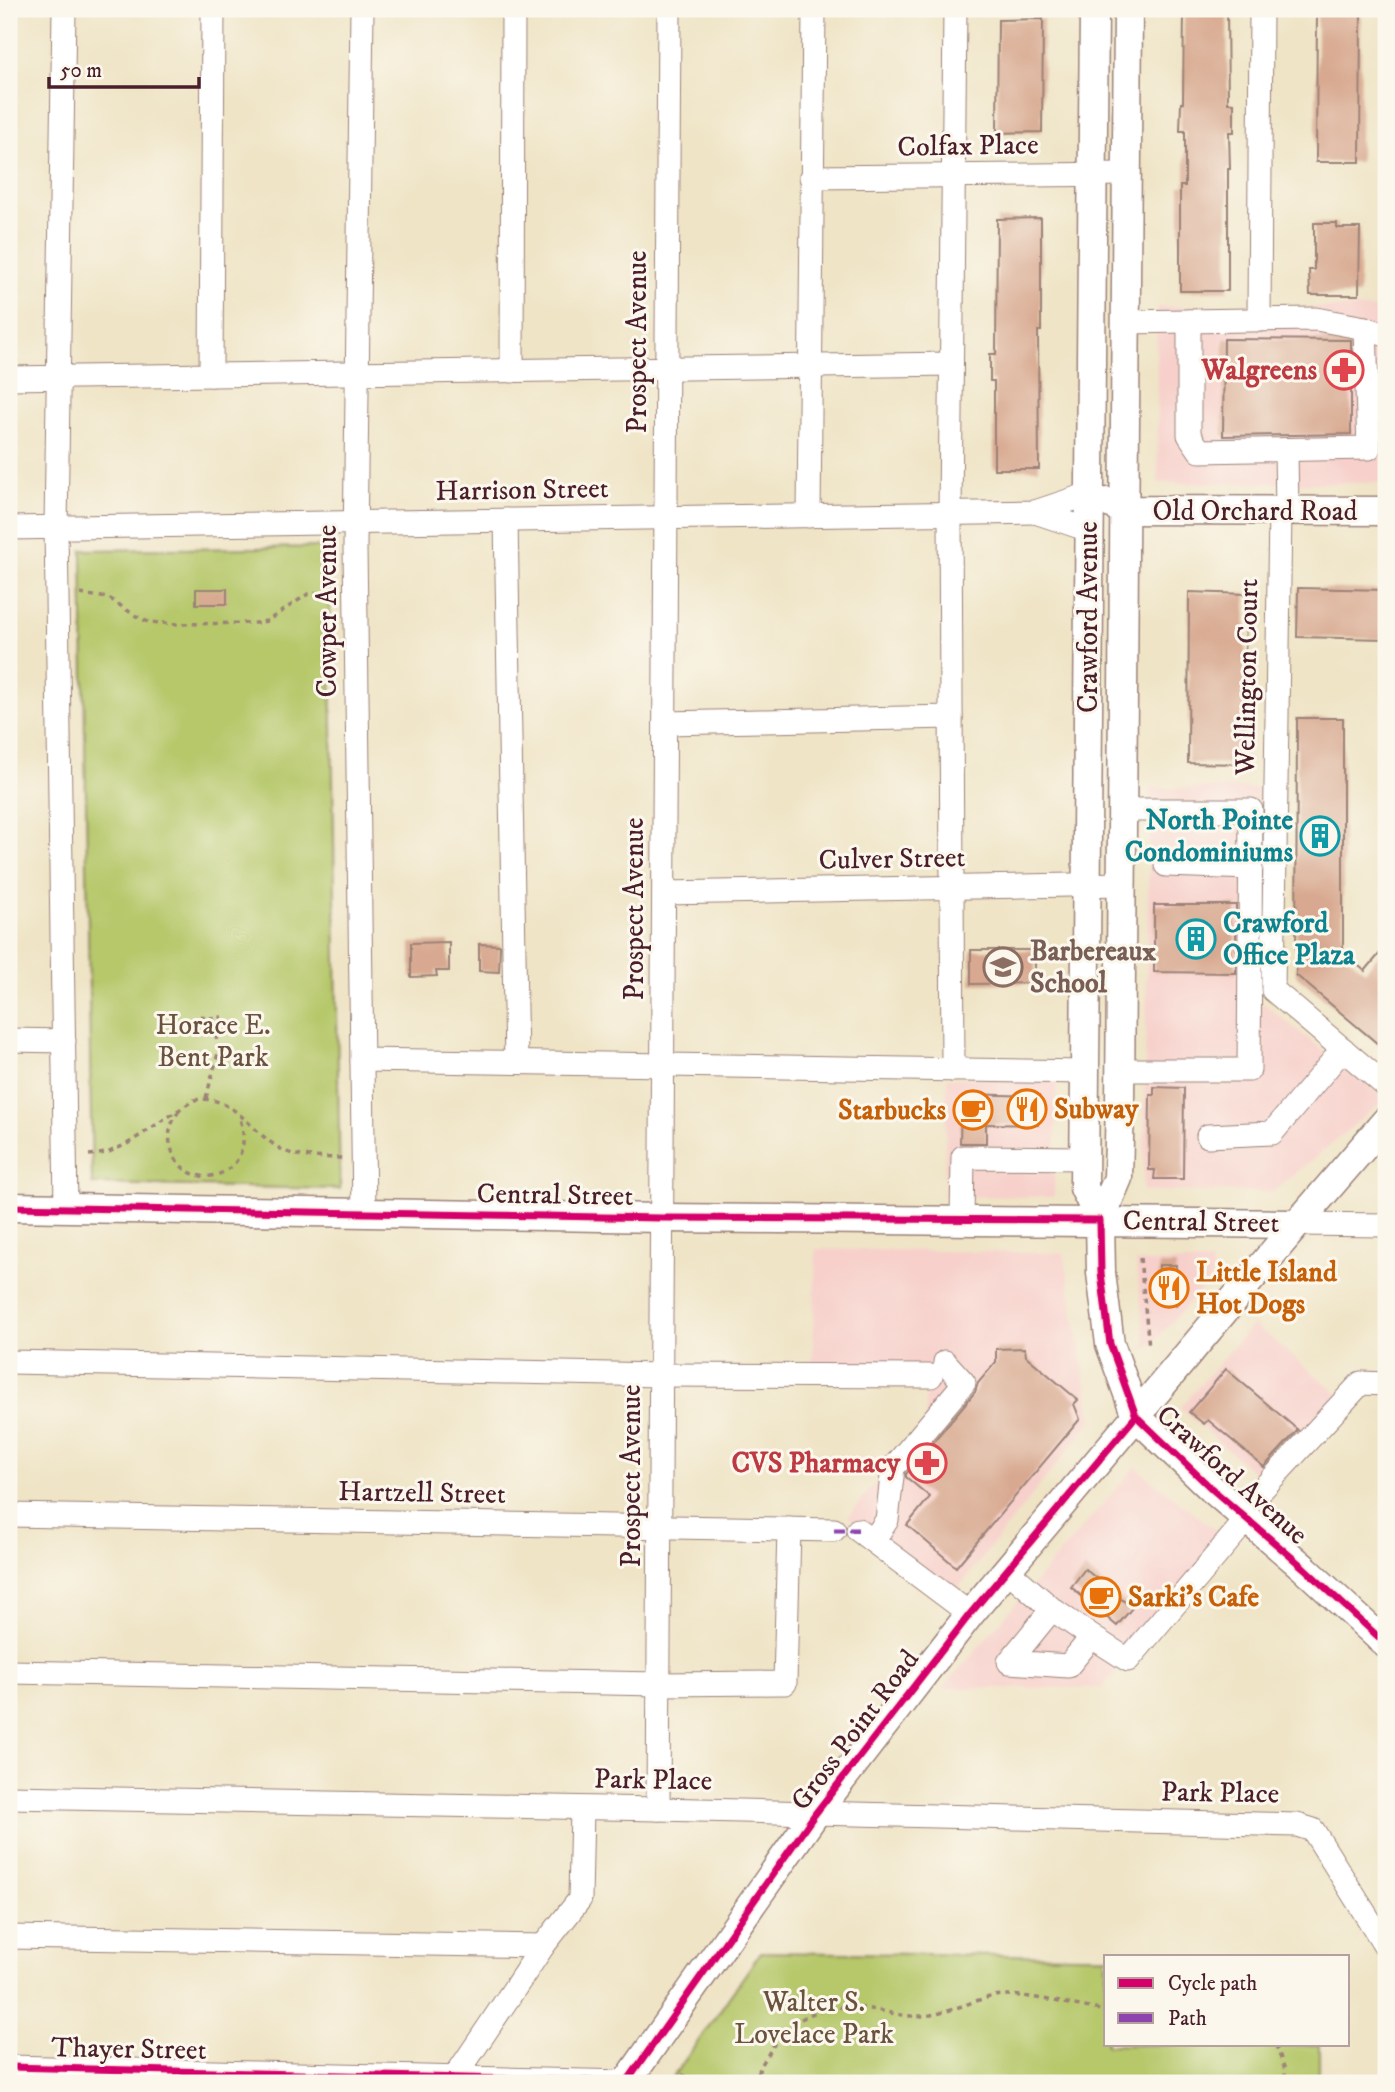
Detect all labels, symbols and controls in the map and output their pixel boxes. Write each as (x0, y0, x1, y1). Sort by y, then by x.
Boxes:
scale bar (49, 46, 200, 90)
text: 50 m (60, 58, 102, 84)
street label: Colfax Place (897, 127, 1039, 165)
street label: Prospect Avenue (620, 250, 655, 434)
pharmacy icon: Walgreens (1323, 349, 1365, 391)
place label: Walgreens (1201, 353, 1318, 388)
street label: Harrison Street (435, 471, 609, 509)
street label: Old Orchard Road (1152, 494, 1358, 529)
street label: Crawford Avenue (1071, 521, 1106, 713)
street label: Cowper Avenue (310, 525, 345, 697)
street label: Wellington Court (1228, 578, 1266, 777)
place label: North Pointe Condominiums (1125, 803, 1294, 870)
building icon: North Pointe Condominiums (1299, 815, 1341, 857)
street label: Prospect Avenue (617, 817, 652, 1001)
street label: Culver Street (818, 840, 966, 878)
place label: Crawford Office Plaza (1223, 906, 1356, 973)
building icon: Crawford Office Plaza (1175, 918, 1217, 960)
place label: Barbereaux School (1030, 934, 1156, 1001)
school or university icon: Barbereaux School (982, 946, 1024, 988)
park label: Horace E. Bent Park (155, 1008, 271, 1075)
restaurant icon: Subway (1006, 1088, 1048, 1130)
cafe icon: Starbucks (952, 1089, 994, 1131)
place label: Subway (1054, 1092, 1139, 1127)
place label: Starbucks (838, 1093, 947, 1128)
street label: Central Street (476, 1176, 634, 1214)
street label: Central Street (1122, 1203, 1280, 1241)
place label: Little Island Hot Dogs (1196, 1255, 1338, 1322)
restaurant icon: Little Island Hot Dogs (1148, 1267, 1190, 1309)
street label: Prospect Avenue (614, 1384, 649, 1568)
street label: Crawford Avenue (1149, 1398, 1315, 1552)
pharmacy icon: CVS Pharmacy (906, 1442, 948, 1484)
place label: CVS Pharmacy (731, 1446, 901, 1481)
street label: Hartzell Street (338, 1474, 506, 1512)
cafe icon: Sarki's Cafe (1080, 1576, 1122, 1618)
place label: Sarki's Cafe (1128, 1580, 1259, 1615)
street label: Gross Point Road (783, 1643, 927, 1817)
street label: Park Place (594, 1761, 712, 1799)
street label: Park Place (1161, 1774, 1279, 1812)
legend (1104, 1955, 1350, 2046)
text: Cycle path (1168, 1971, 1257, 1997)
park label: Walter S. Lovelace Park (734, 1985, 894, 2052)
text: Path (1168, 2006, 1207, 2032)
street label: Thayer Street (51, 2030, 207, 2068)

